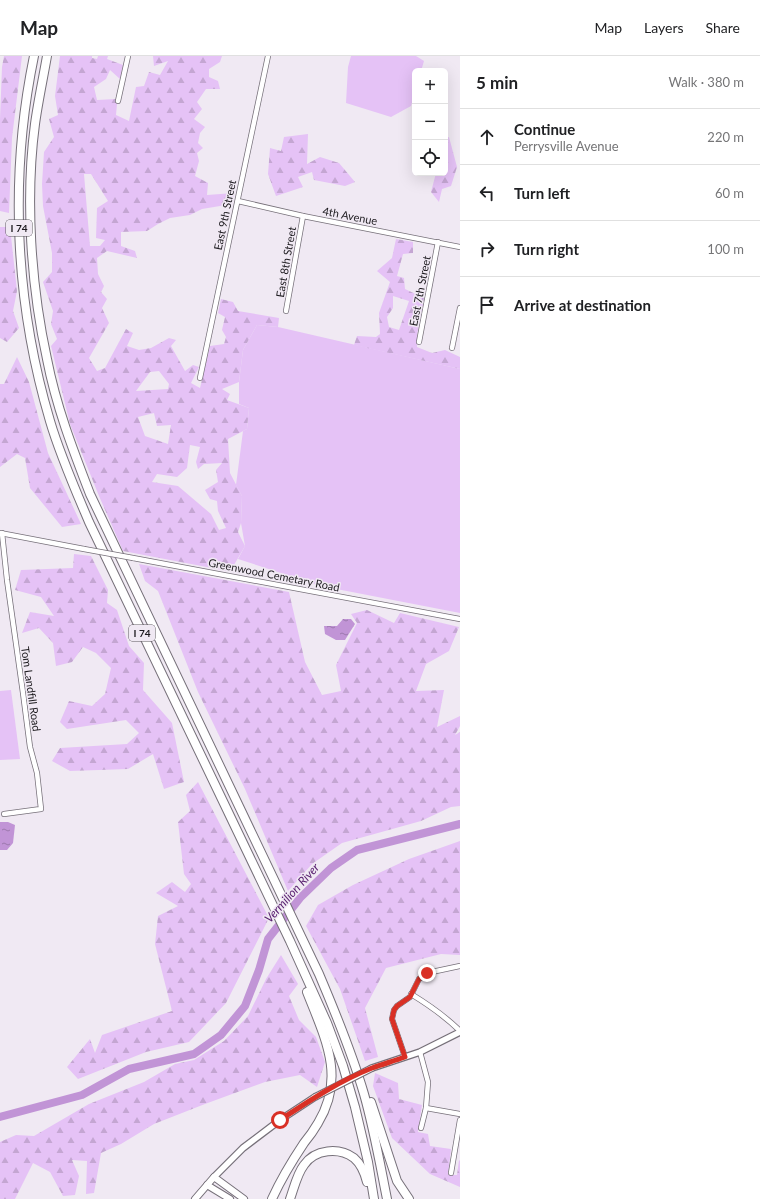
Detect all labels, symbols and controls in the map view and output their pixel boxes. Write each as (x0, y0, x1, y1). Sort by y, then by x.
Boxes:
text: Map (20, 16, 58, 39)
text: Map (594, 19, 622, 36)
text: Layers (644, 19, 684, 36)
text: Share (706, 19, 740, 36)
map controls (412, 68, 448, 176)
button: + (412, 68, 448, 104)
text: 5 min (476, 72, 518, 93)
text: Walk · 380 m (668, 74, 744, 90)
button: − (412, 104, 448, 140)
text: Continue (514, 120, 575, 138)
icon: ahead (476, 126, 498, 148)
text: 220 m (707, 129, 744, 145)
text: Perrysville Avenue (514, 138, 619, 154)
button: locate (412, 140, 448, 176)
street label: East 9th Street (211, 179, 238, 251)
icon: left (476, 182, 498, 204)
text: Turn left (514, 184, 570, 202)
text: 60 m (715, 185, 744, 201)
street label: 4th Avenue (322, 204, 379, 227)
road number: I 74 (6, 220, 32, 236)
street label: East 8th Street (273, 226, 298, 298)
icon: right (476, 238, 498, 260)
text: Turn right (514, 240, 579, 258)
text: 100 m (707, 241, 744, 257)
street label: East 7th Street (406, 255, 433, 327)
icon: arrive (476, 294, 498, 316)
text: Arrive at destination (514, 296, 651, 314)
street label: Greenwood Cemetary Road (207, 555, 341, 594)
road number: I 74 (129, 625, 155, 641)
street label: Tom Landfill Road (19, 646, 44, 732)
water label: Vermilion River (261, 859, 323, 925)
route end (418, 964, 436, 982)
route start (271, 1111, 289, 1129)

